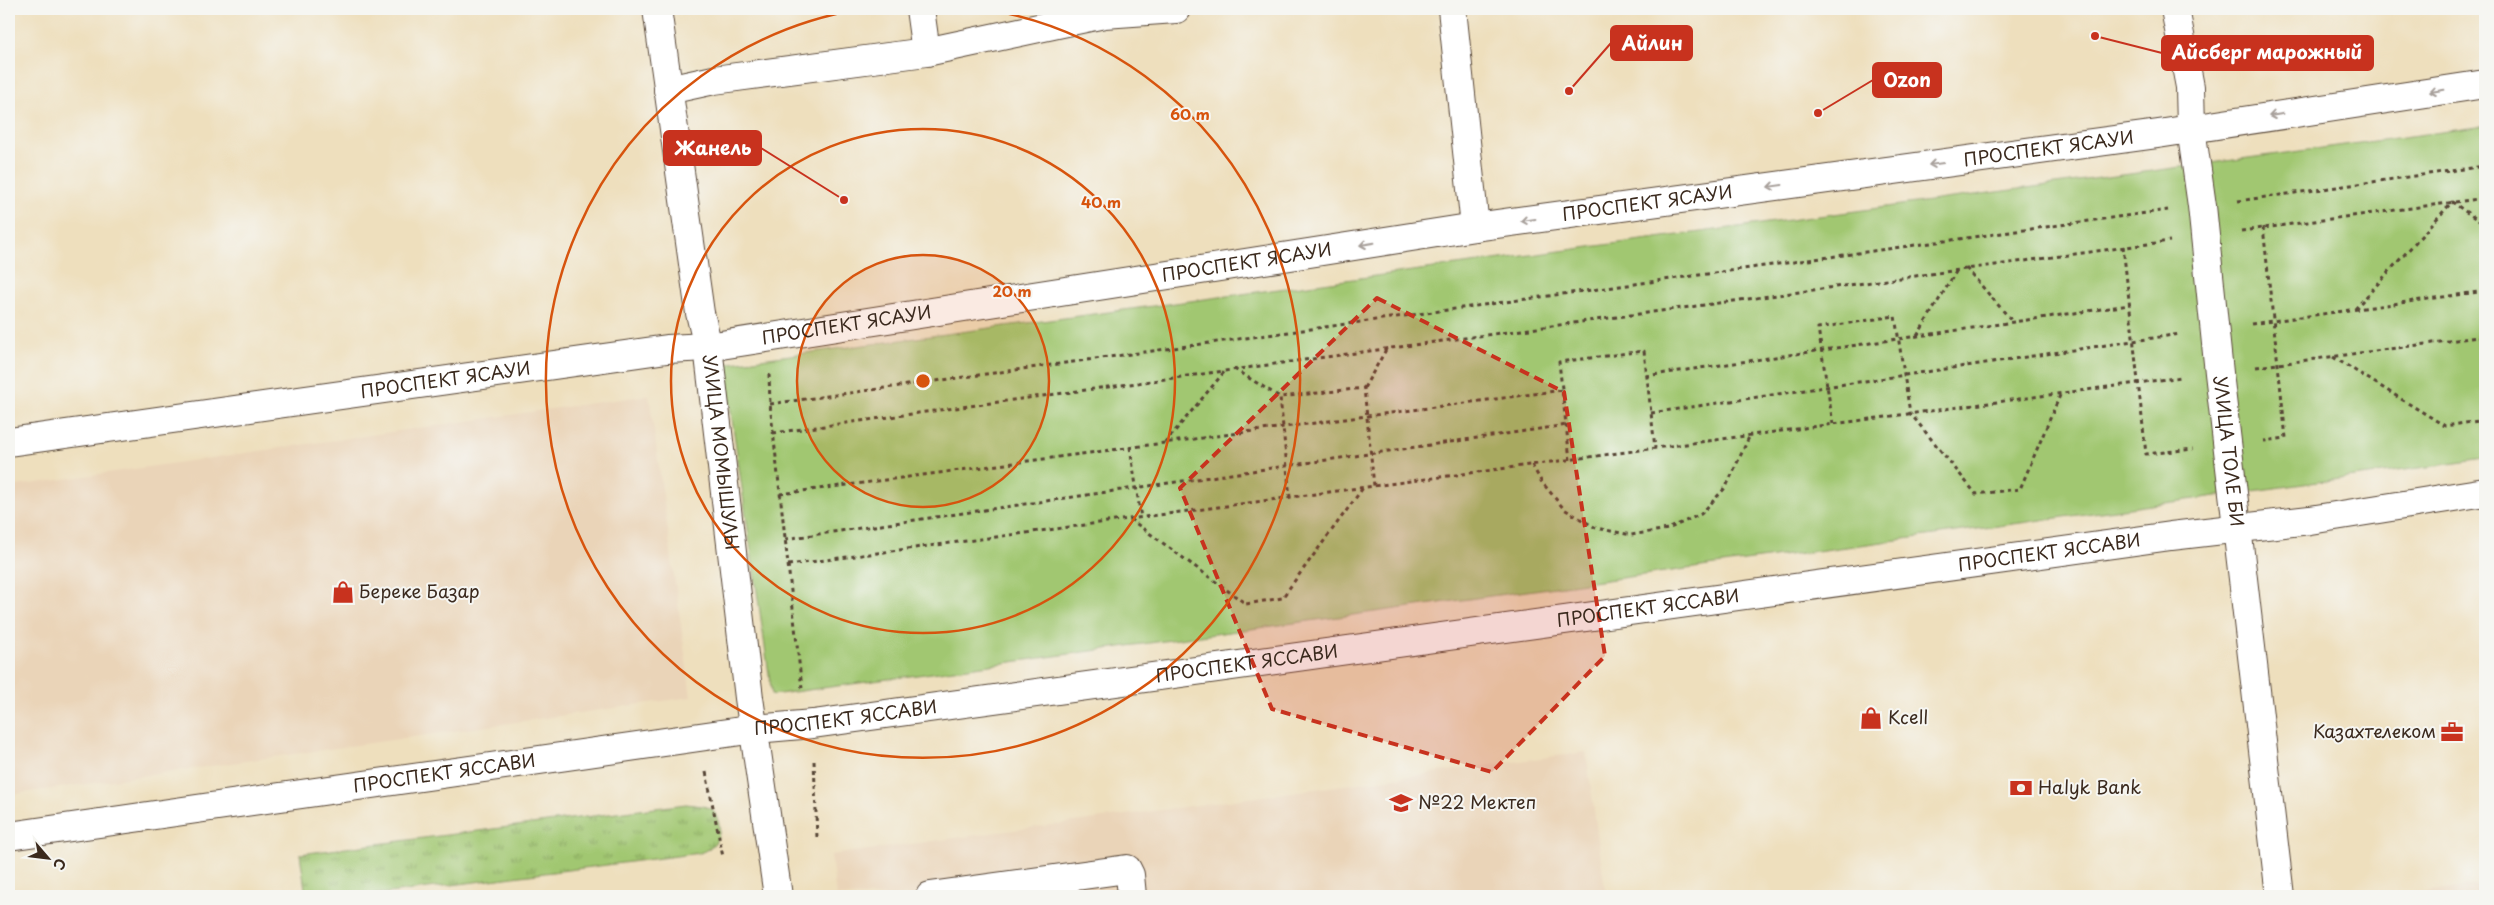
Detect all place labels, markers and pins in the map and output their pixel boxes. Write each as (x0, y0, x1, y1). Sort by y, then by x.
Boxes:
callout: Айлин (1611, 26, 1692, 60)
callout: Айсберг марожный (2162, 36, 2373, 70)
callout: Ozon (1873, 63, 1941, 97)
callout: Жанель (664, 131, 761, 165)
centre of rings (914, 372, 932, 390)
place label: Береке Базар (359, 577, 480, 604)
shop icon: Береке Базар (330, 579, 356, 605)
place label: Kcell (1888, 703, 1928, 730)
shop icon: Kcell (1858, 705, 1884, 731)
place label: Казахтелеком (2313, 717, 2436, 744)
office icon: Казахтелеком (2439, 719, 2465, 745)
place label: Halyk Bank (2038, 773, 2141, 800)
bank icon: Halyk Bank (2008, 775, 2034, 801)
place label: №22 Мектеп (1418, 788, 1536, 815)
school or university icon: №22 Мектеп (1388, 790, 1414, 816)

